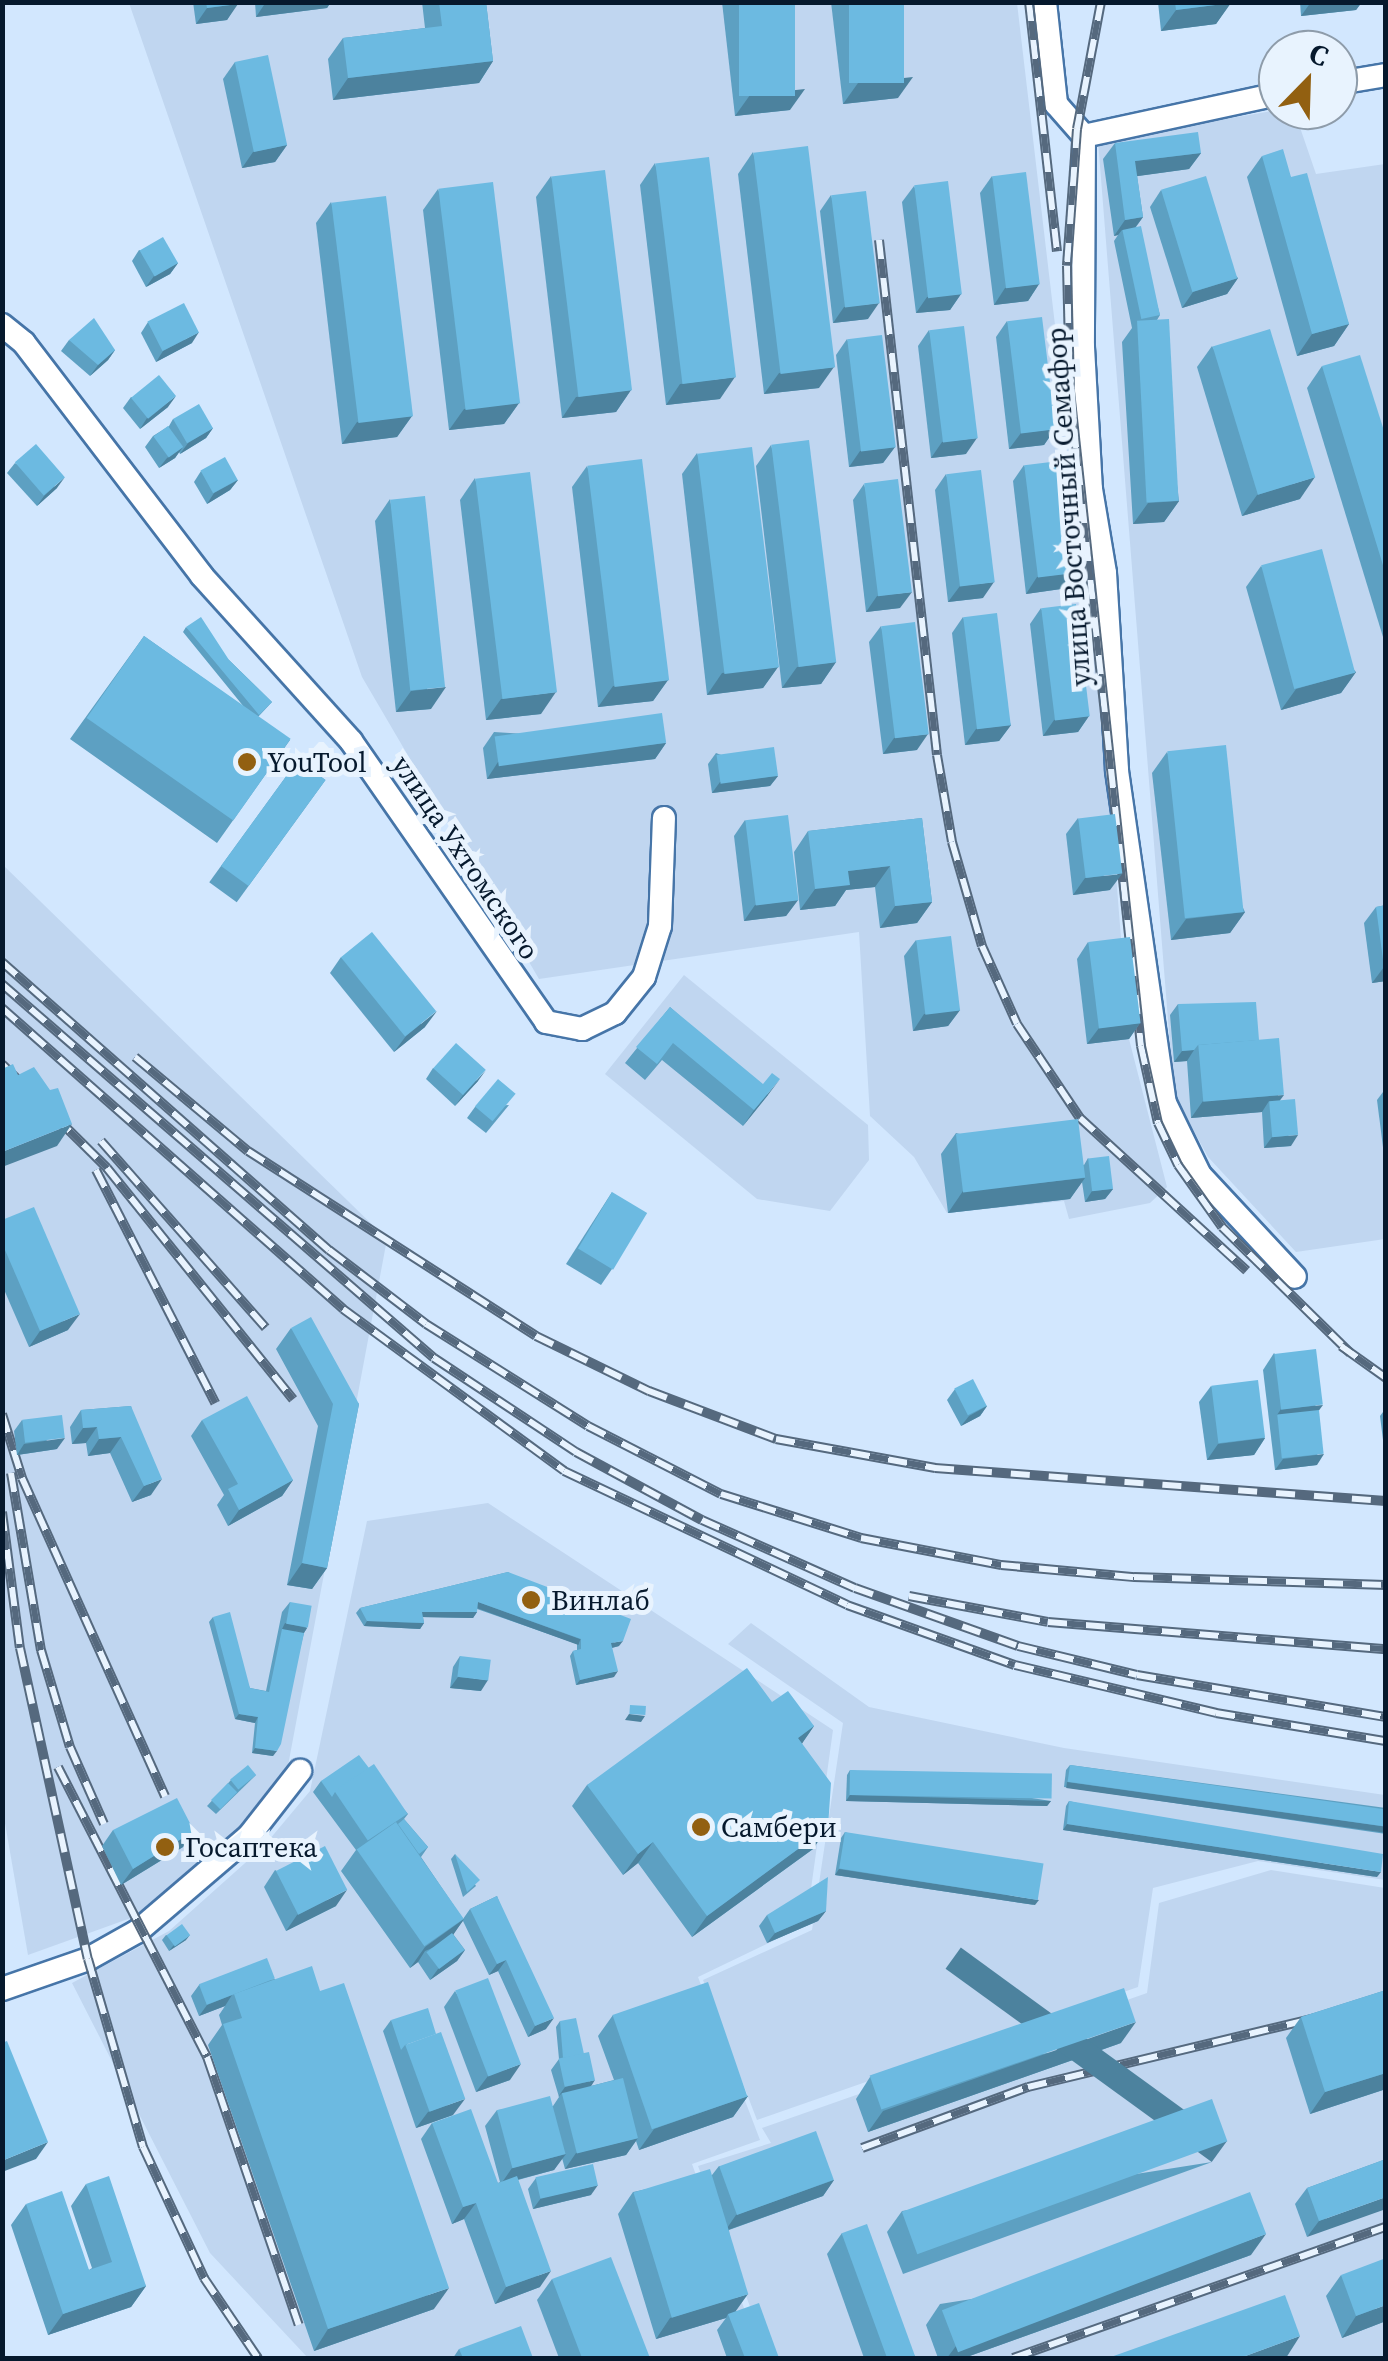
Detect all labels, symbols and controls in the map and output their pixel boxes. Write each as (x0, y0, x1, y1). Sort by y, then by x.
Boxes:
north arrow (1258, 30, 1358, 130)
text: С (1303, 33, 1334, 75)
street label: улица Восточный Семафор (1039, 326, 1097, 688)
place label: YouTool (267, 745, 367, 779)
street label: улица Ухтомского (385, 749, 547, 965)
marker: YouTool (236, 751, 258, 773)
place label: Винлаб (551, 1583, 650, 1617)
marker: Винлаб (520, 1589, 542, 1611)
place label: Самбери (721, 1810, 837, 1844)
marker: Самбери (690, 1816, 712, 1838)
place label: Госаптека (185, 1830, 318, 1864)
marker: Госаптека (154, 1836, 176, 1858)

